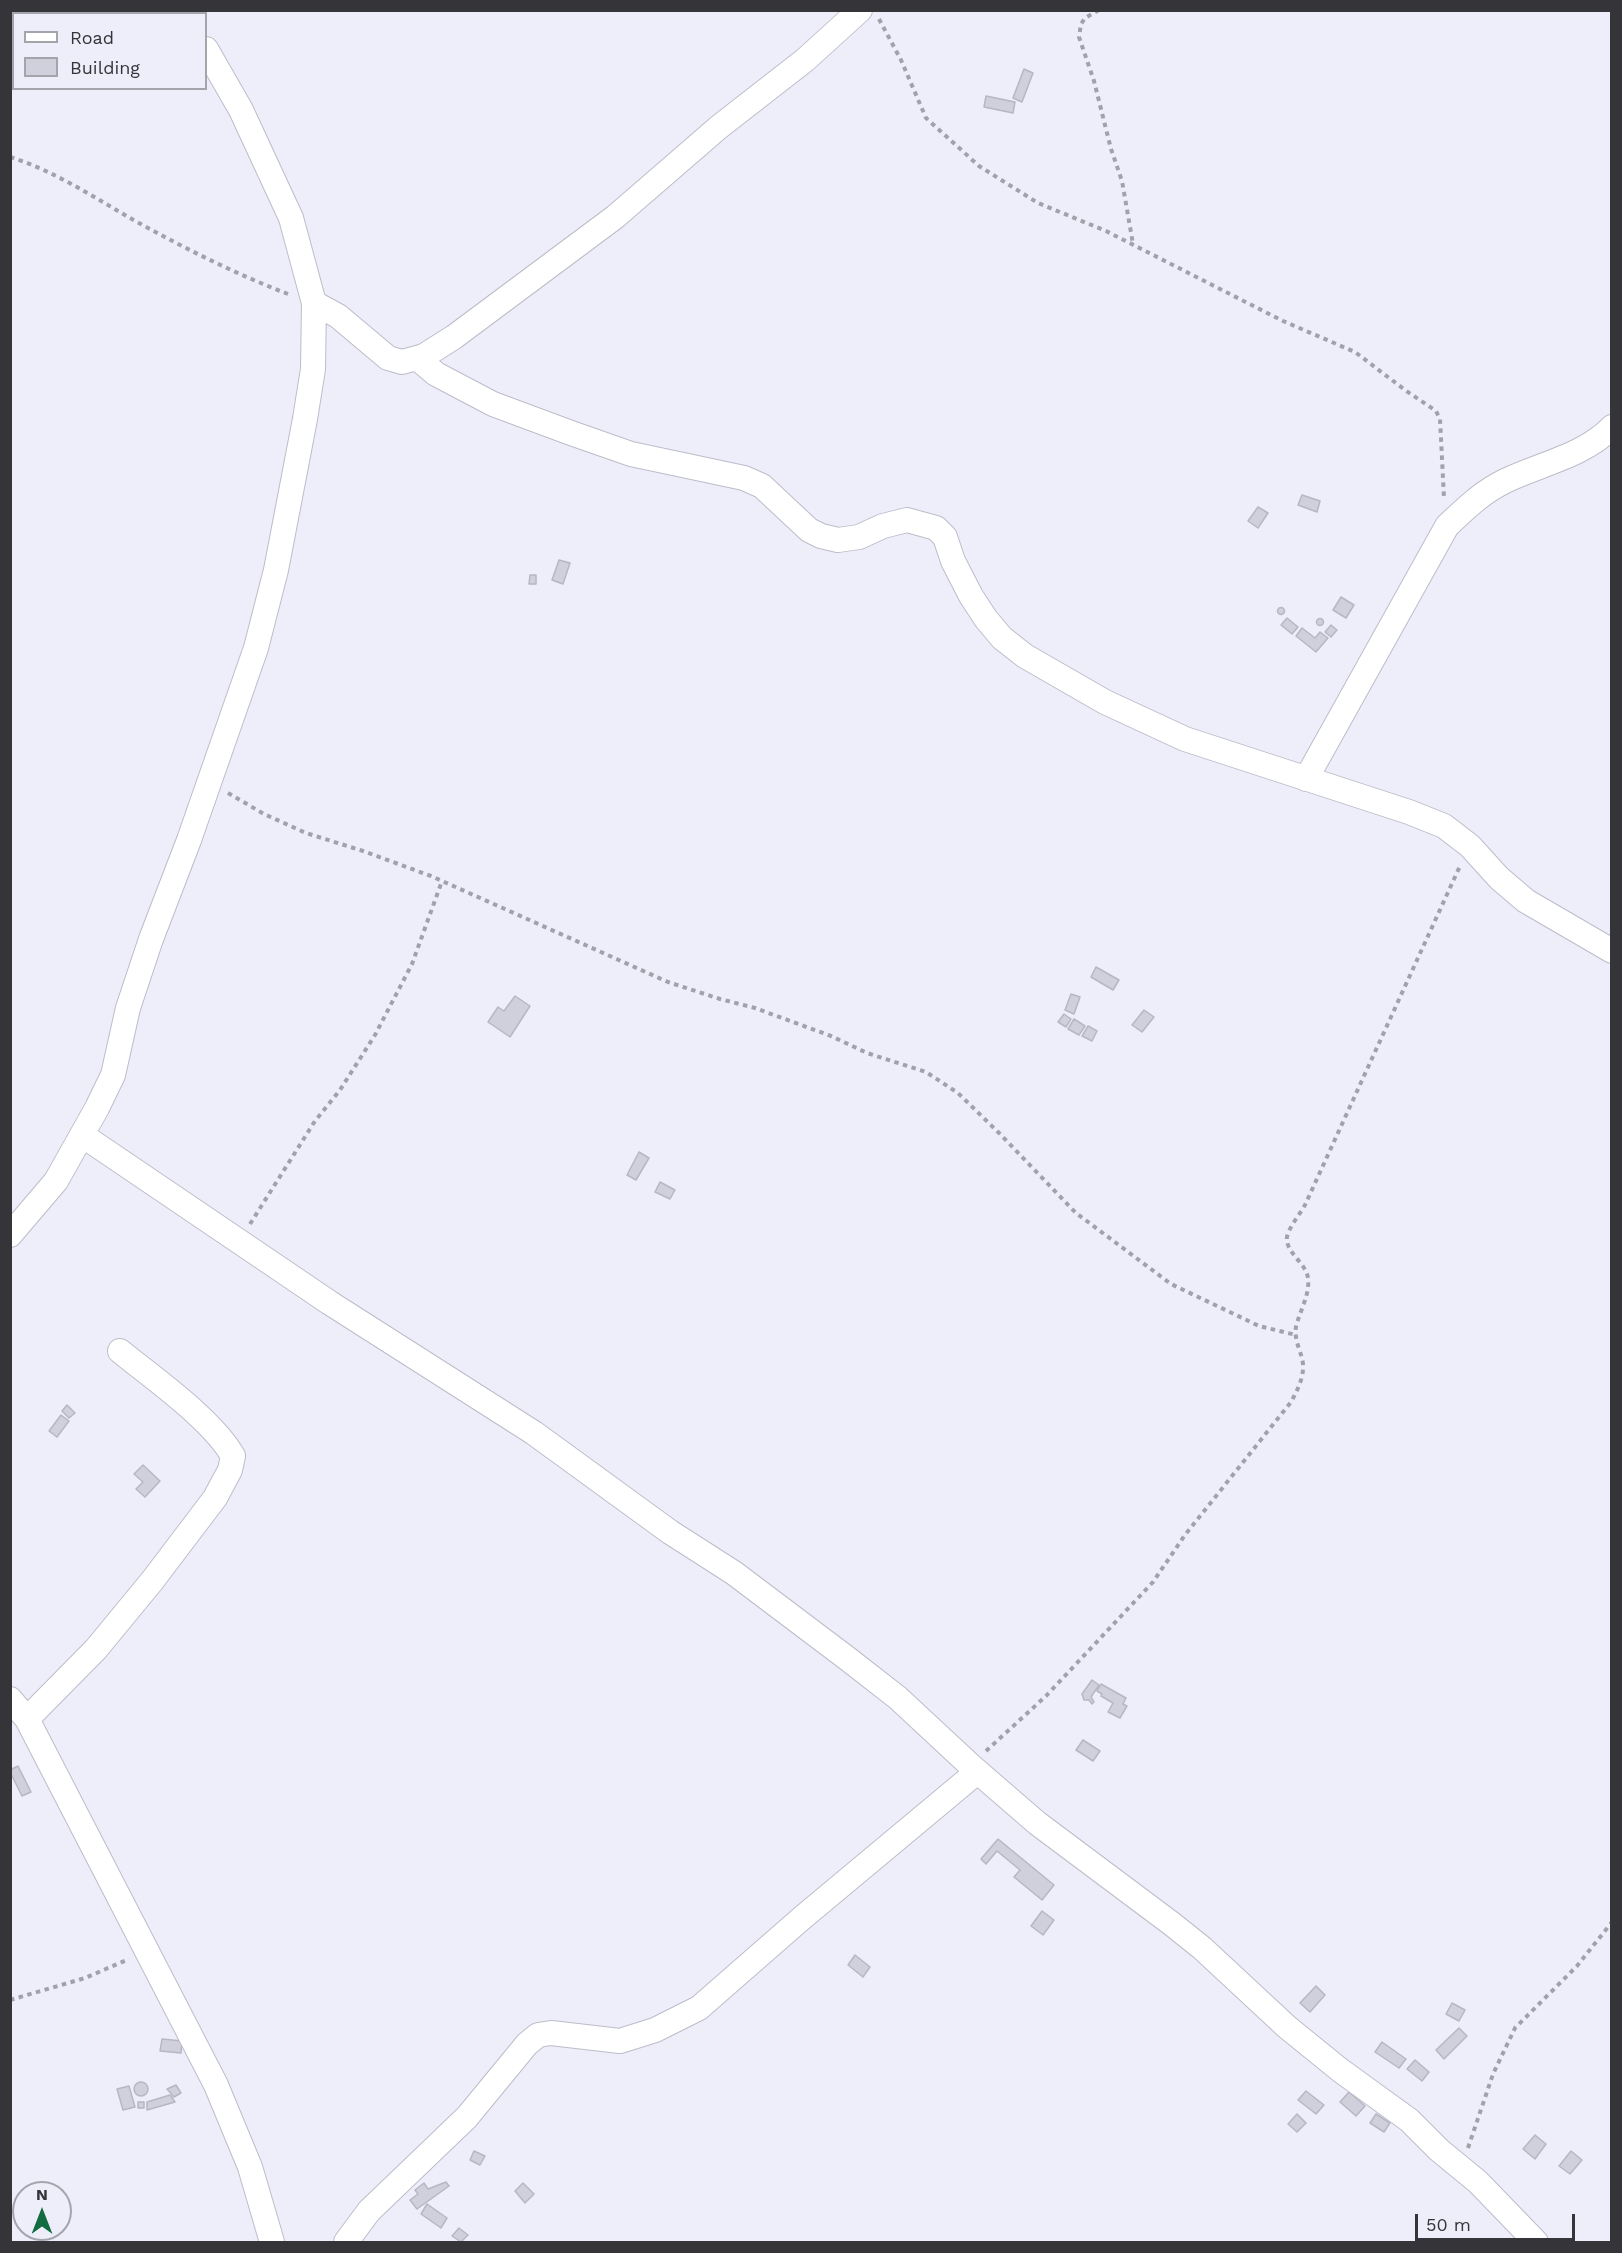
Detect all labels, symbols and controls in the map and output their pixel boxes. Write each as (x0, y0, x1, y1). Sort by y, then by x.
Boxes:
legend (12, 12, 207, 90)
text: Road (70, 27, 114, 48)
text: Building (70, 57, 140, 78)
north arrow (12, 2181, 72, 2241)
text: N (36, 2185, 48, 2204)
scale bar (1418, 2202, 1578, 2240)
text: 50 m (1426, 2214, 1471, 2235)

